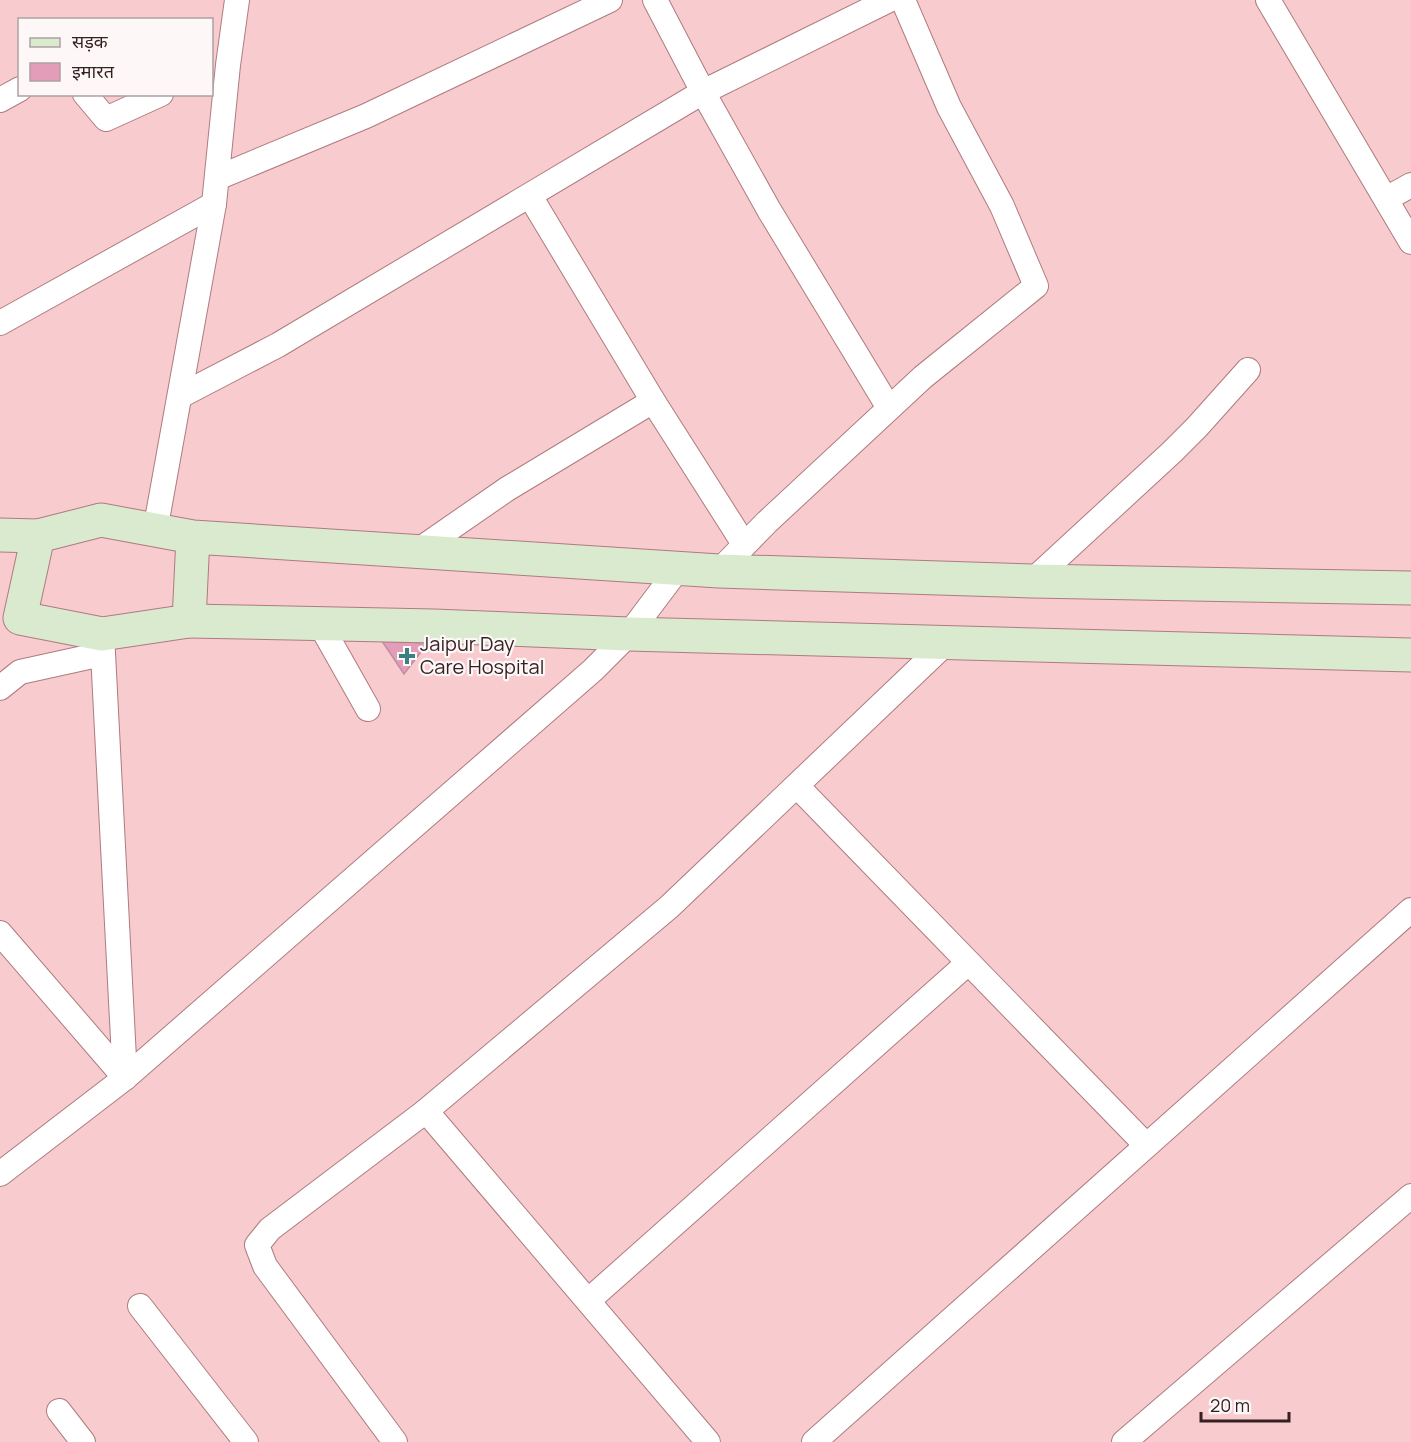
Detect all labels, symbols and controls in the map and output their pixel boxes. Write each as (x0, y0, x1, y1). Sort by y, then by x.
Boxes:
legend (18, 18, 213, 96)
text: सड़क (72, 29, 109, 53)
text: इमारत (72, 59, 115, 83)
place label: Jaipur Day Care Hospital (420, 630, 544, 680)
marker: Jaipur Day Care Hospital (398, 647, 416, 665)
scale bar (1201, 1385, 1290, 1423)
text: 20 m (1210, 1393, 1250, 1417)

